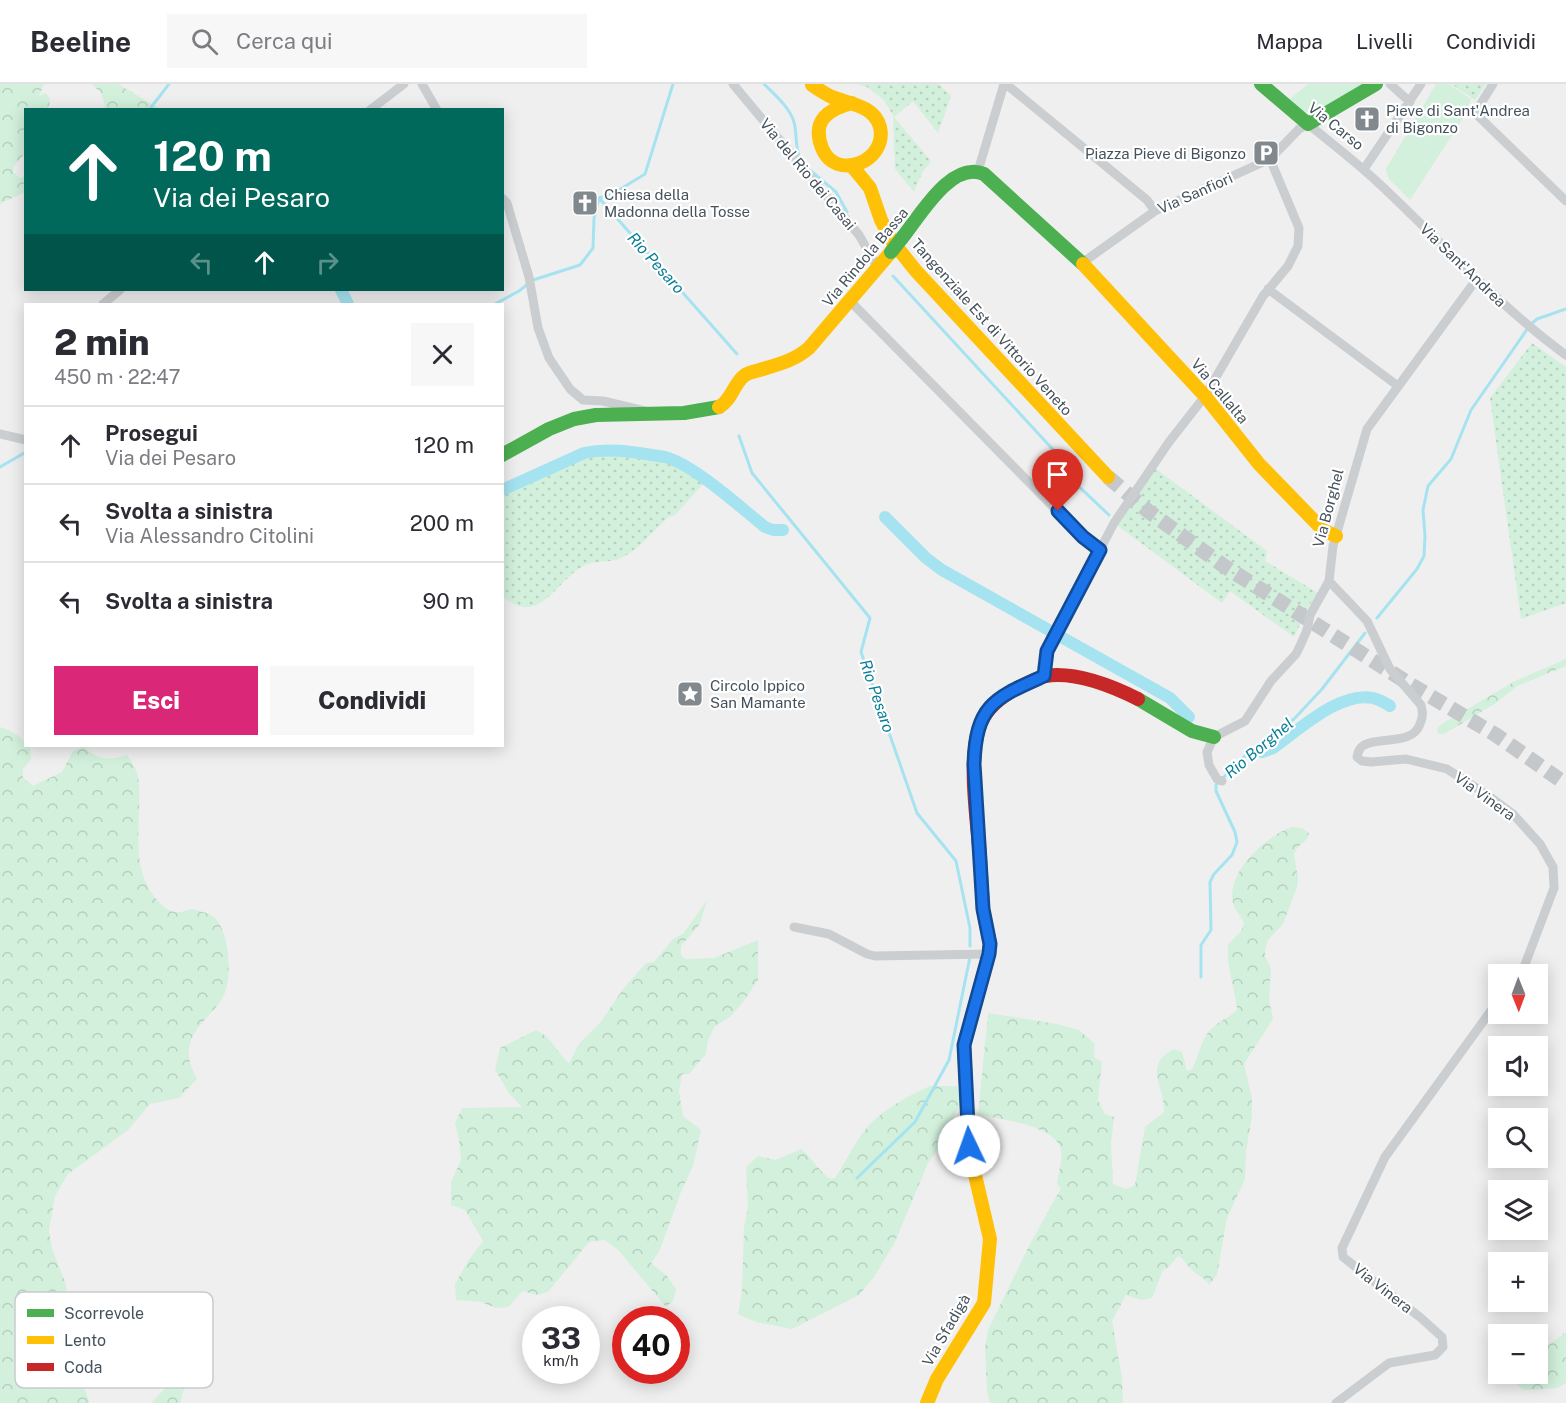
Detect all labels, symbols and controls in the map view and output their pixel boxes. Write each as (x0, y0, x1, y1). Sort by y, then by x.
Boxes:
search box (167, 14, 587, 68)
text: Beeline (30, 25, 131, 58)
icon: search (188, 25, 221, 58)
text: Cerca qui (236, 28, 333, 54)
text: Mappa (1256, 29, 1323, 54)
text: Livelli (1356, 29, 1413, 54)
text: Condividi (1446, 29, 1536, 54)
street label: Via Carso (1305, 99, 1367, 153)
place label: Pieve di Sant'Andrea di Bigonzo (1386, 102, 1530, 136)
church icon: Pieve di Sant'Andrea di Bigonzo (1352, 104, 1382, 134)
street label: Via del Rio dei Casai (757, 115, 859, 233)
text: 120 m (153, 131, 272, 180)
icon: ahead (54, 132, 132, 210)
parking icon: Piazza Pieve di Bigonzo (1251, 138, 1281, 168)
place label: Piazza Pieve di Bigonzo (1085, 145, 1246, 162)
street label: Via Sanfiori (1155, 169, 1235, 217)
text: Via dei Pesaro (153, 181, 330, 213)
place label: Chiesa della Madonna della Tosse (604, 186, 750, 220)
church icon: Chiesa della Madonna della Tosse (570, 188, 600, 218)
street label: Via Rindola Bassa (819, 204, 911, 310)
street label: Via Sant'Andrea (1417, 220, 1509, 310)
water label: Rio Pesaro (624, 228, 689, 298)
street label: Tangenziale Est di Vittorio Veneto (908, 235, 1076, 419)
icon: left (185, 246, 218, 279)
icon: ahead (248, 246, 281, 279)
icon: right (311, 246, 344, 279)
text: 2 min (54, 321, 150, 363)
button: close (411, 323, 474, 386)
street label: Via Callalta (1188, 355, 1252, 427)
text: 450 m · 22:47 (54, 365, 181, 389)
text: Prosegui (105, 420, 198, 446)
icon: ahead (54, 429, 87, 462)
text: 120 m (414, 432, 474, 458)
text: Via dei Pesaro (105, 446, 236, 470)
pin (1032, 449, 1083, 511)
icon: arrive (1041, 458, 1074, 491)
street label: Via Borghel (1309, 467, 1347, 549)
text: Svolta a sinistra (105, 498, 273, 524)
icon: left (54, 507, 87, 540)
text: 200 m (410, 510, 474, 536)
text: Via Alessandro Citolini (105, 524, 314, 548)
icon: left (54, 585, 87, 618)
text: Svolta a sinistra (105, 588, 273, 614)
text: 90 m (423, 588, 474, 614)
water label: Rio Pesaro (856, 657, 898, 735)
button: Esci (54, 666, 258, 735)
button: Condividi (270, 666, 474, 735)
place label: Circolo Ippico San Mamante (710, 677, 806, 711)
place icon: Circolo Ippico San Mamante (675, 679, 705, 709)
water label: Rio Borghel (1221, 714, 1297, 782)
street label: Via Vinera (1452, 768, 1518, 824)
north arrow (1488, 964, 1548, 1024)
map controls (1488, 964, 1548, 1384)
button: sound (1488, 1036, 1548, 1096)
button: search (1488, 1108, 1548, 1168)
position arrow (937, 1114, 1001, 1178)
button: layers (1488, 1180, 1548, 1240)
button: + (1488, 1252, 1548, 1312)
street label: Via Vinera (1350, 1260, 1416, 1316)
street label: Via Sfadigà (919, 1291, 973, 1369)
legend (15, 1292, 213, 1388)
text: Scorrevole (64, 1304, 144, 1323)
speed limit sign: 40 (612, 1306, 690, 1384)
text: 33 (541, 1320, 581, 1356)
button: − (1488, 1324, 1548, 1384)
text: Lento (64, 1331, 106, 1350)
text: km/h (543, 1352, 579, 1369)
text: Coda (64, 1358, 102, 1377)

